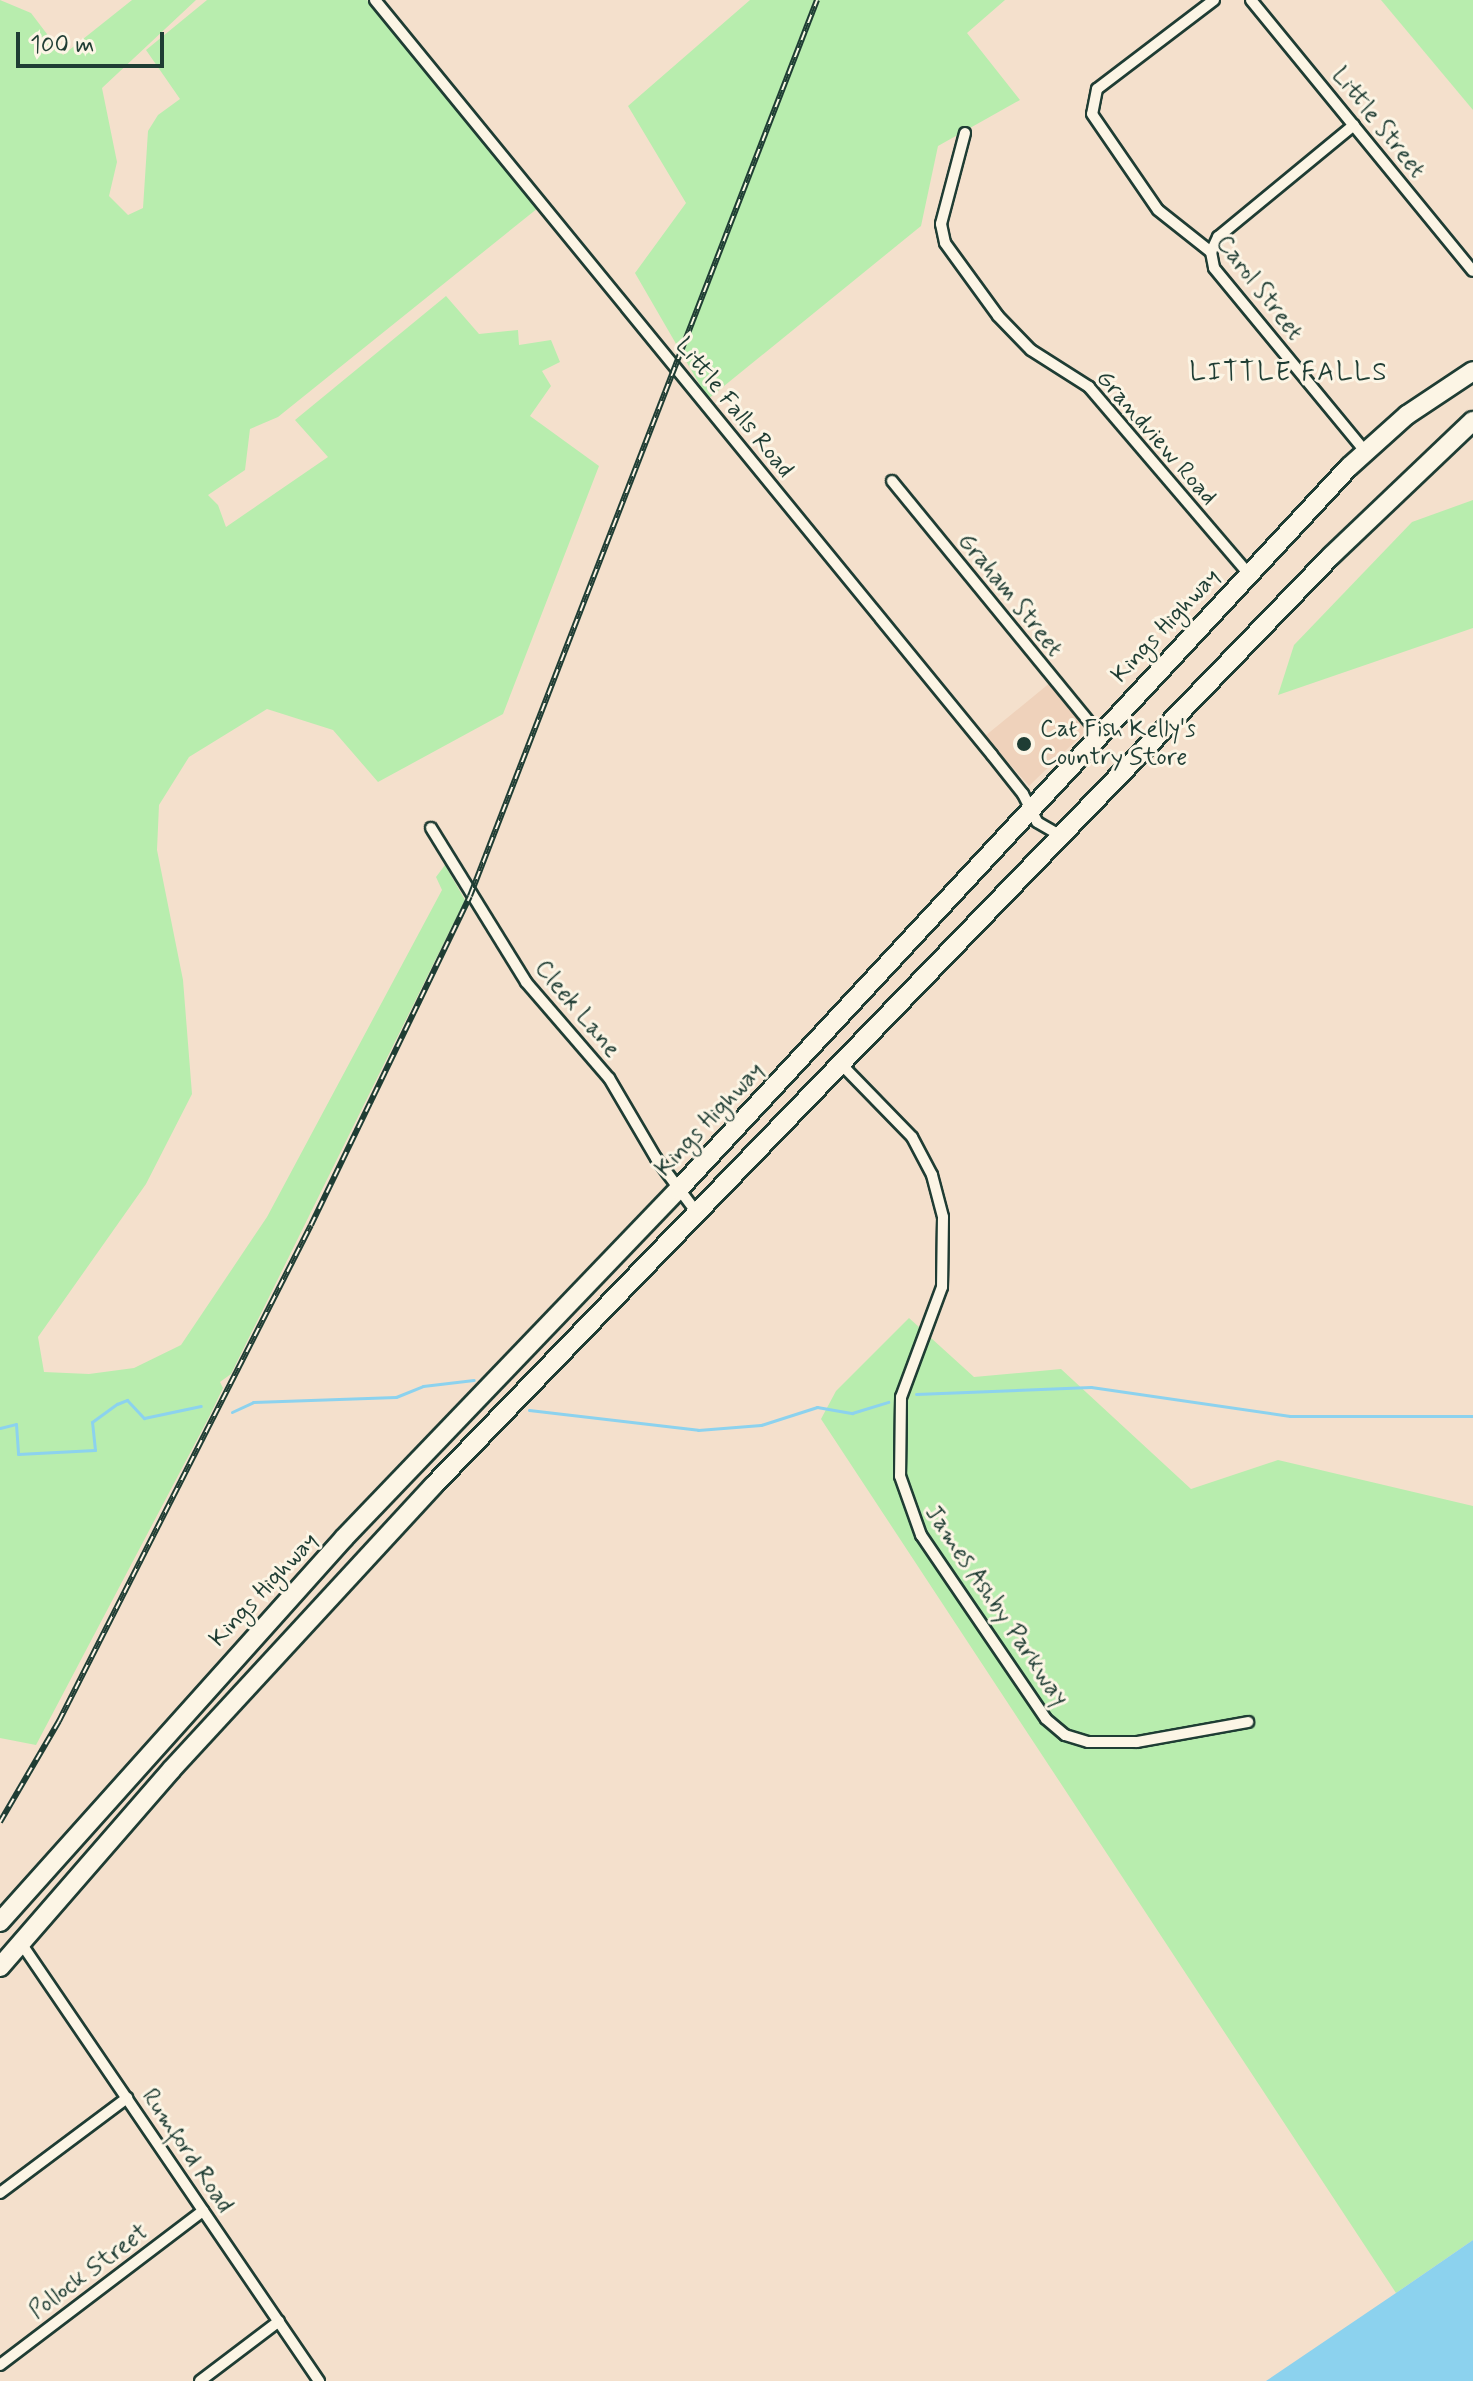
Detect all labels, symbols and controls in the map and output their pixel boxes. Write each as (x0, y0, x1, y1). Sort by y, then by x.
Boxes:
scale bar (20, 16, 168, 66)
text: 100 m (30, 30, 94, 61)
street label: Little Street (1323, 60, 1433, 186)
street label: Carol Street (1208, 228, 1310, 348)
street label: Little Falls Road (670, 333, 798, 483)
district label: LITTLE FALLS (1187, 358, 1391, 390)
street label: Grandview Road (1089, 364, 1223, 512)
street label: Graham Street (950, 526, 1070, 664)
street label: Kings Highway (1105, 562, 1227, 690)
place label: Cat Fish Kelly's Country Store (1040, 716, 1195, 772)
marker: Cat Fish Kelly's Country Store (1015, 735, 1033, 753)
street label: Cleek Lane (529, 956, 625, 1062)
street label: Kings Highway (649, 1056, 771, 1184)
street label: James Ashby Parkway (920, 1502, 1072, 1710)
street label: Kings Highway (203, 1526, 325, 1654)
street label: Rumford Road (135, 2084, 239, 2218)
street label: Pollock Street (24, 2218, 154, 2326)

